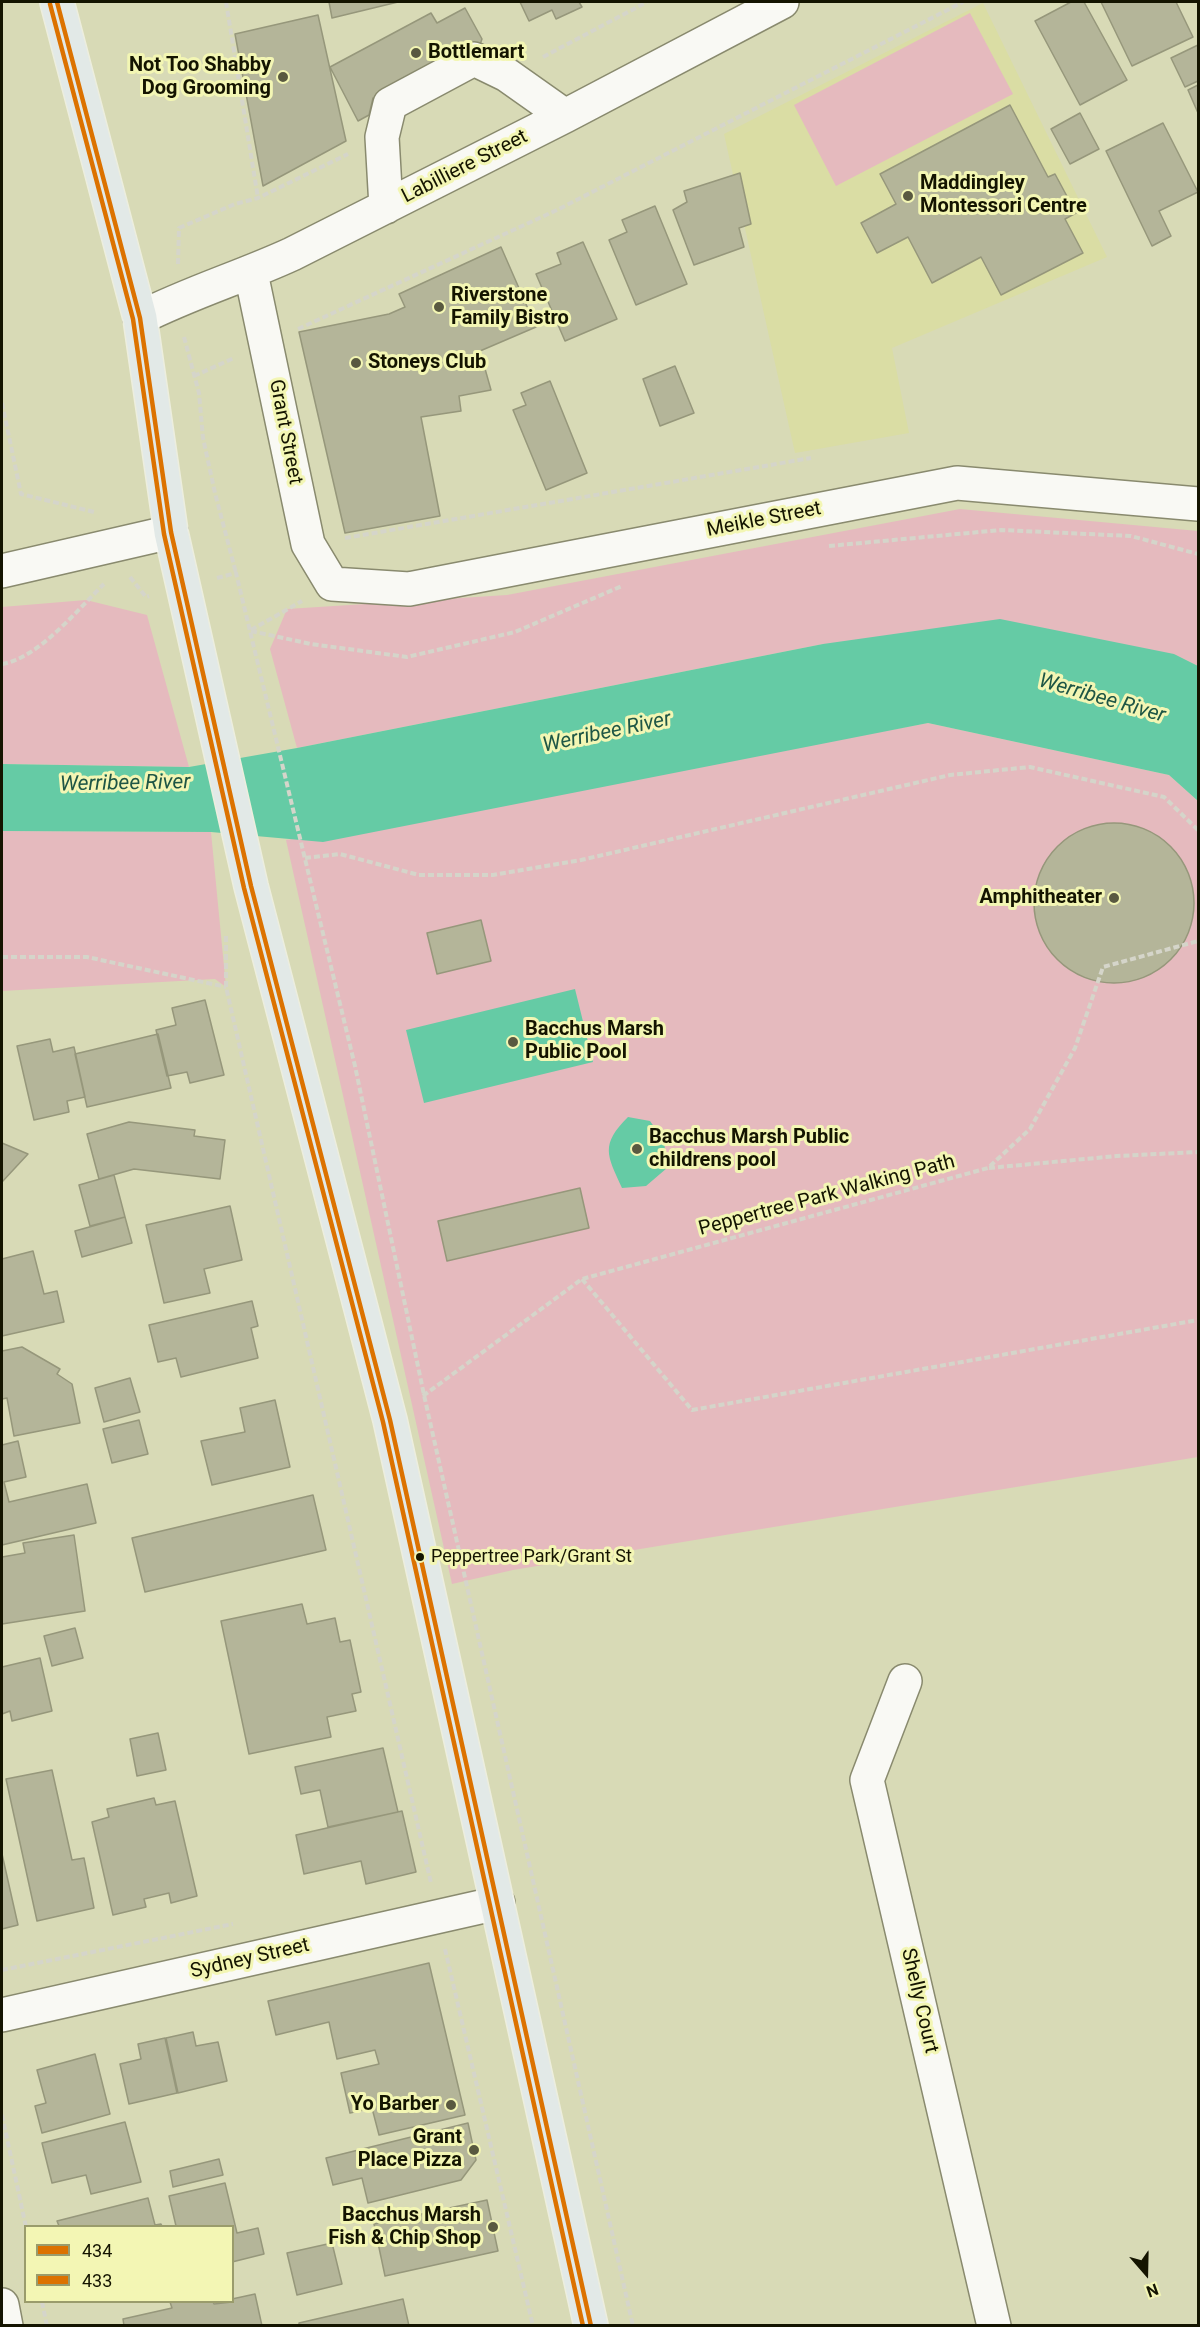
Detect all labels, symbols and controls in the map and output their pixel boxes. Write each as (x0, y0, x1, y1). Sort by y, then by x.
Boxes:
place label: Bottlemart (428, 41, 524, 65)
marker: Bottlemart (409, 46, 423, 60)
place label: Not Too Shabby Dog Grooming (129, 54, 271, 101)
marker: Not Too Shabby Dog Grooming (276, 70, 290, 84)
street label: Labilliere Street (398, 125, 532, 209)
place label: Maddingley Montessori Centre (920, 172, 1087, 219)
marker: Maddingley Montessori Centre (901, 189, 915, 203)
place label: Riverstone Family Bistro (451, 284, 569, 331)
marker: Riverstone Family Bistro (432, 300, 446, 314)
place label: Stoneys Club (368, 351, 486, 375)
marker: Stoneys Club (349, 356, 363, 370)
street label: Grant Street (263, 378, 307, 486)
street label: Meikle Street (705, 497, 823, 543)
water label: Werribee River (1036, 669, 1168, 729)
water label: Werribee River (541, 707, 673, 759)
water label: Werribee River (60, 770, 190, 798)
place label: Amphitheater (979, 886, 1102, 910)
marker: Amphitheater (1107, 891, 1121, 905)
place label: Bacchus Marsh Public Pool (525, 1018, 664, 1065)
marker: Bacchus Marsh Public Pool (506, 1035, 520, 1049)
place label: Bacchus Marsh Public childrens pool (649, 1126, 849, 1173)
marker: Bacchus Marsh Public childrens pool (630, 1142, 644, 1156)
street label: Peppertree Park Walking Path (696, 1150, 958, 1242)
place label: Peppertree Park/Grant St (431, 1546, 632, 1568)
marker: Peppertree Park/Grant St (414, 1551, 426, 1563)
street label: Sydney Street (188, 1934, 312, 1984)
street label: Shelly Court (895, 1946, 943, 2056)
place label: Yo Barber (351, 2093, 439, 2117)
marker: Yo Barber (444, 2098, 458, 2112)
place label: Grant Place Pizza (358, 2126, 462, 2173)
marker: Grant Place Pizza (467, 2143, 481, 2157)
place label: Bacchus Marsh Fish & Chip Shop (328, 2204, 481, 2251)
marker: Bacchus Marsh Fish & Chip Shop (486, 2220, 500, 2234)
legend (24, 2225, 234, 2303)
text: 434 (82, 2240, 112, 2261)
north arrow (1116, 2243, 1176, 2303)
text: 433 (82, 2270, 112, 2291)
text: N (1144, 2280, 1161, 2301)

